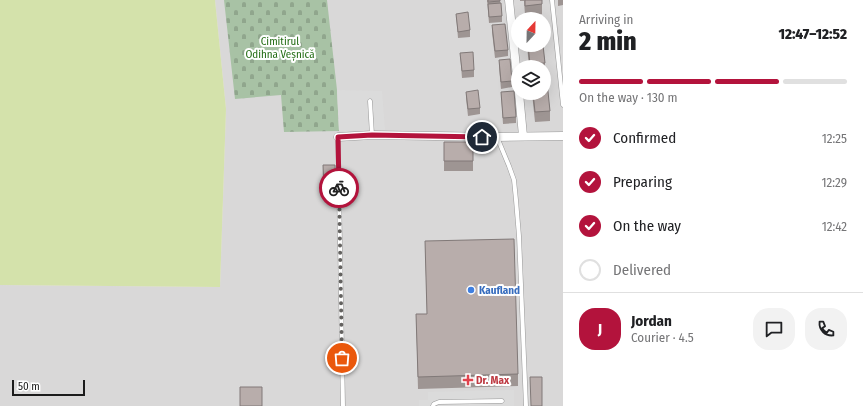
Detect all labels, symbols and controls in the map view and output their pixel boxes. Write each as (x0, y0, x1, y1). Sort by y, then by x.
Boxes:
north arrow (511, 12, 551, 52)
map controls (511, 12, 551, 100)
text: Arriving in (579, 12, 633, 27)
text: 12:47–12:52 (778, 25, 847, 43)
text: 2 min (579, 26, 637, 57)
park label: Cimitirul Odihna Veșnică (245, 35, 315, 61)
button: layers (511, 60, 551, 100)
text: On the way · 130 m (579, 90, 678, 105)
pin (465, 120, 499, 154)
icon: home (471, 126, 493, 148)
icon: check (579, 127, 601, 149)
text: Confirmed (613, 129, 676, 147)
text: 12:25 (822, 131, 847, 146)
courier (319, 168, 359, 208)
icon: check (579, 171, 601, 193)
text: Preparing (613, 173, 672, 191)
text: 12:29 (821, 175, 847, 190)
icon: bike (328, 177, 350, 199)
icon: check (579, 215, 601, 237)
text: On the way (613, 217, 681, 235)
text: 12:42 (822, 219, 847, 234)
text: Delivered (613, 261, 671, 279)
place label: Kaufland (479, 284, 520, 297)
marker: Kaufland (466, 285, 476, 295)
button: chat (753, 308, 795, 350)
button: phone (805, 308, 847, 350)
text: Jordan (631, 312, 672, 330)
text: J (598, 320, 602, 338)
text: Courier · 4.5 (631, 330, 694, 345)
pin (325, 341, 359, 375)
icon: bag (331, 347, 353, 369)
place label: Dr. Max (476, 374, 510, 387)
marker: Dr. Max (463, 375, 473, 385)
scale bar (12, 378, 85, 397)
text: 50 m (18, 380, 40, 393)

